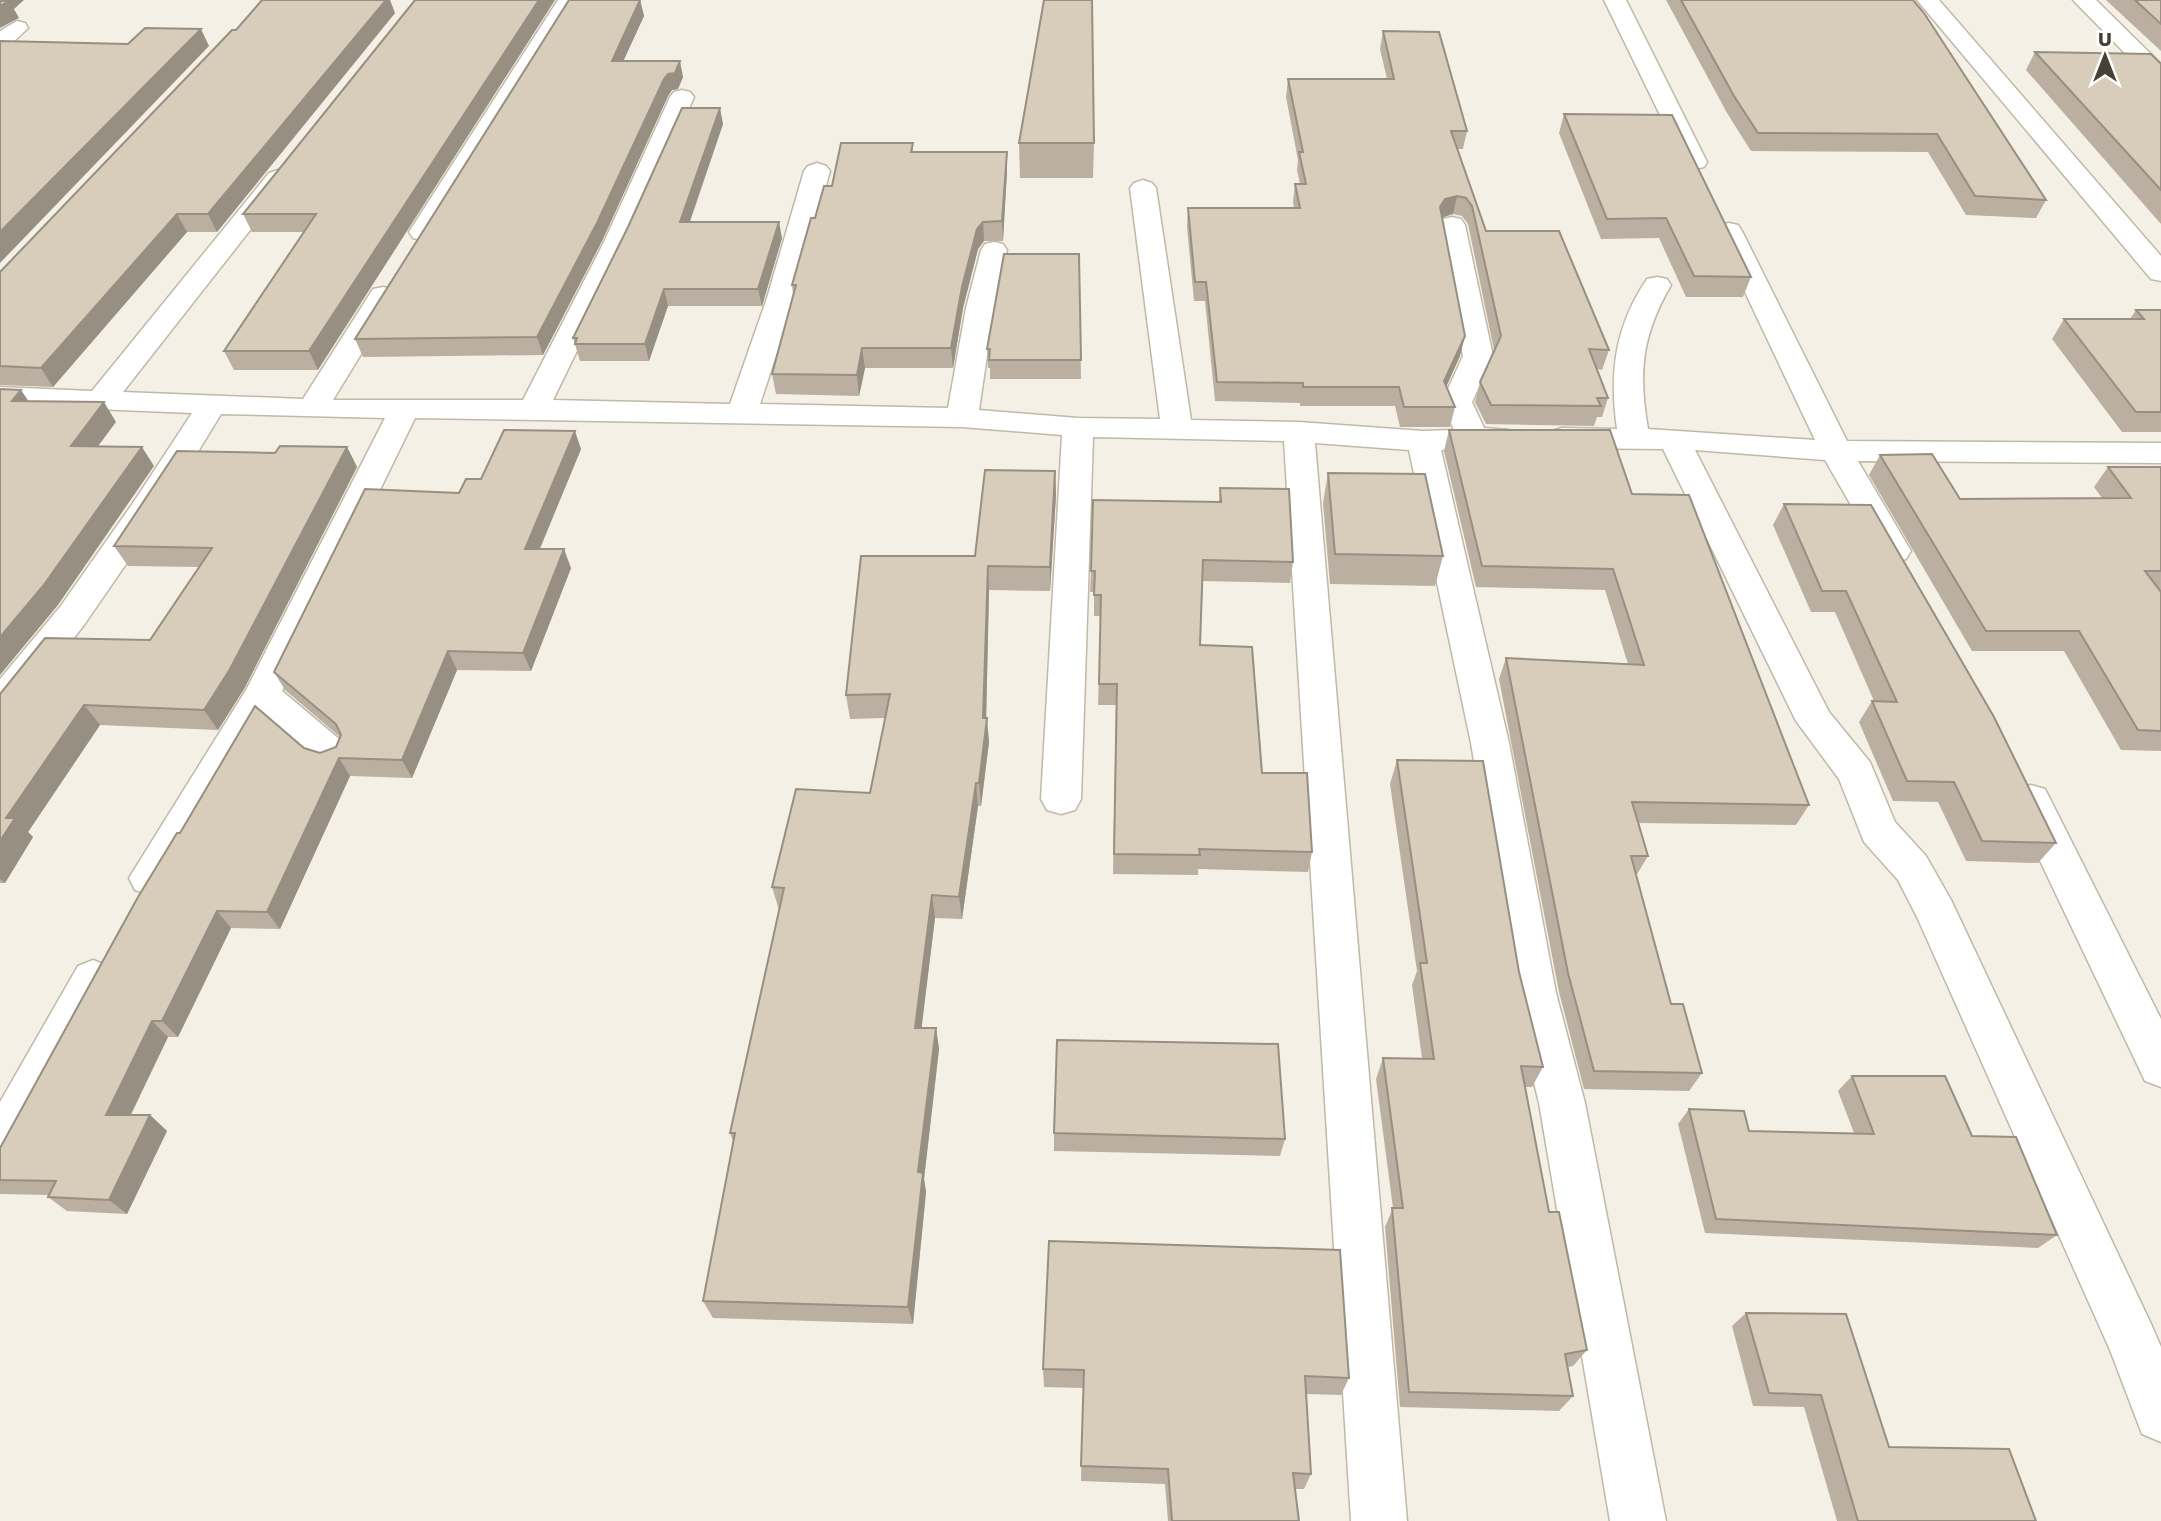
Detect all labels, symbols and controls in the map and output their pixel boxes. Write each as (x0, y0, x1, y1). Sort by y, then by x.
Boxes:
north arrow (2070, 21, 2140, 91)
text: U (2098, 27, 2112, 50)

